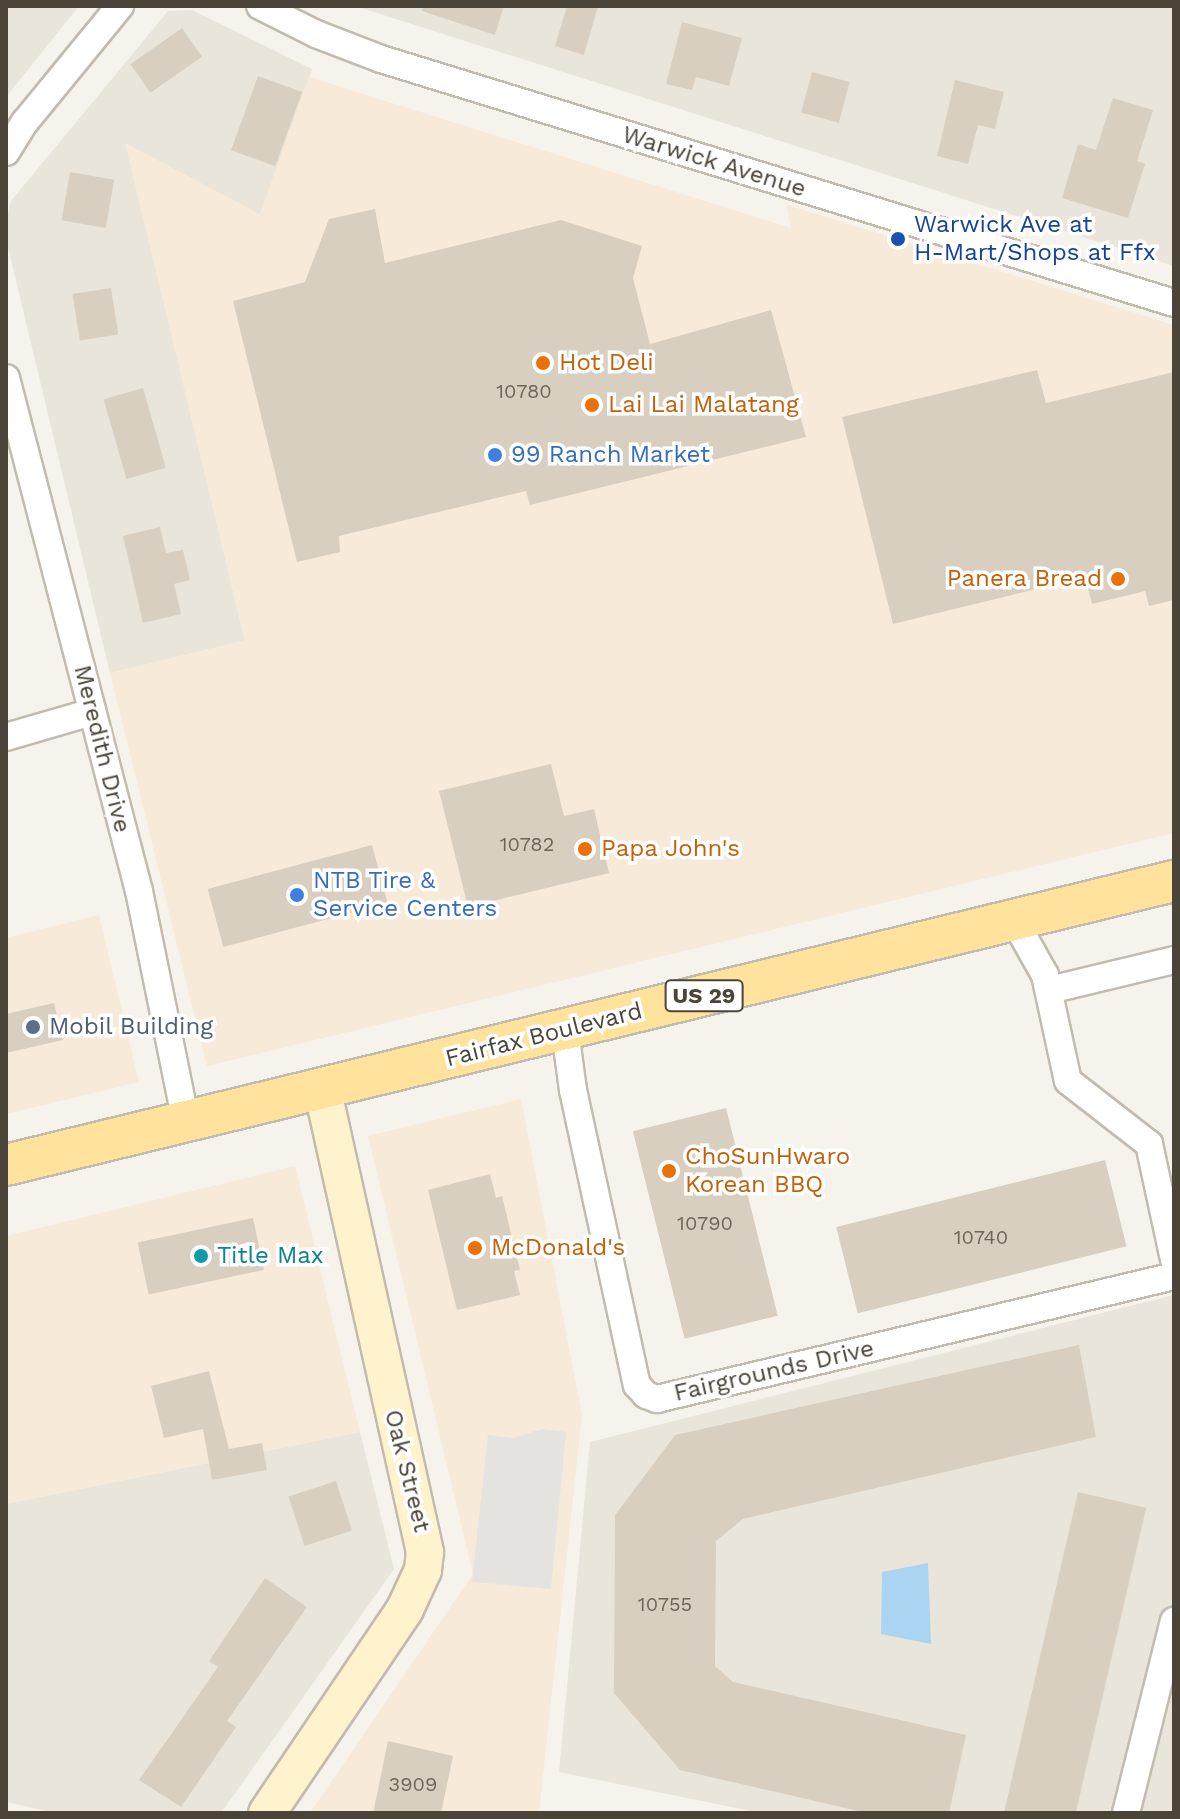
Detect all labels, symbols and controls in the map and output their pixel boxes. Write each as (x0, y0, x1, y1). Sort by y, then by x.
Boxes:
street label: Warwick Avenue (618, 120, 810, 204)
place label: Warwick Ave at H-Mart/Shops at Ffx (914, 211, 1156, 267)
marker: Warwick Ave at H-Mart/Shops at Ffx (889, 230, 907, 248)
place label: Hot Deli (559, 349, 654, 377)
marker: Hot Deli (534, 354, 552, 372)
house number: 10780 (496, 379, 552, 403)
place label: Lai Lai Malatang (608, 391, 799, 419)
marker: Lai Lai Malatang (583, 396, 601, 414)
place label: 99 Ranch Market (511, 441, 710, 469)
marker: 99 Ranch Market (486, 446, 504, 464)
place label: Panera Bread (946, 565, 1102, 593)
marker: Panera Bread (1109, 570, 1127, 588)
street label: Meredith Drive (67, 662, 137, 836)
house number: 10782 (500, 832, 554, 856)
place label: Papa John's (601, 835, 741, 863)
marker: Papa John's (576, 840, 594, 858)
place label: NTB Tire & Service Centers (313, 867, 497, 923)
marker: NTB Tire & Service Centers (288, 886, 306, 904)
road number: US 29 (664, 978, 744, 1014)
street label: Fairfax Boulevard (442, 997, 646, 1073)
place label: Mobil Building (49, 1013, 214, 1041)
marker: Mobil Building (24, 1018, 42, 1036)
place label: ChoSunHwaro Korean BBQ (685, 1143, 850, 1199)
marker: ChoSunHwaro Korean BBQ (660, 1162, 678, 1180)
house number: 10790 (677, 1211, 733, 1235)
house number: 10740 (954, 1225, 1008, 1249)
place label: McDonald's (491, 1234, 625, 1262)
marker: McDonald's (466, 1239, 484, 1257)
place label: Title Max (217, 1242, 324, 1270)
marker: Title Max (192, 1247, 210, 1265)
street label: Fairgrounds Drive (671, 1334, 877, 1408)
street label: Oak Street (378, 1407, 436, 1535)
house number: 10755 (638, 1592, 692, 1616)
house number: 3909 (389, 1772, 437, 1796)

